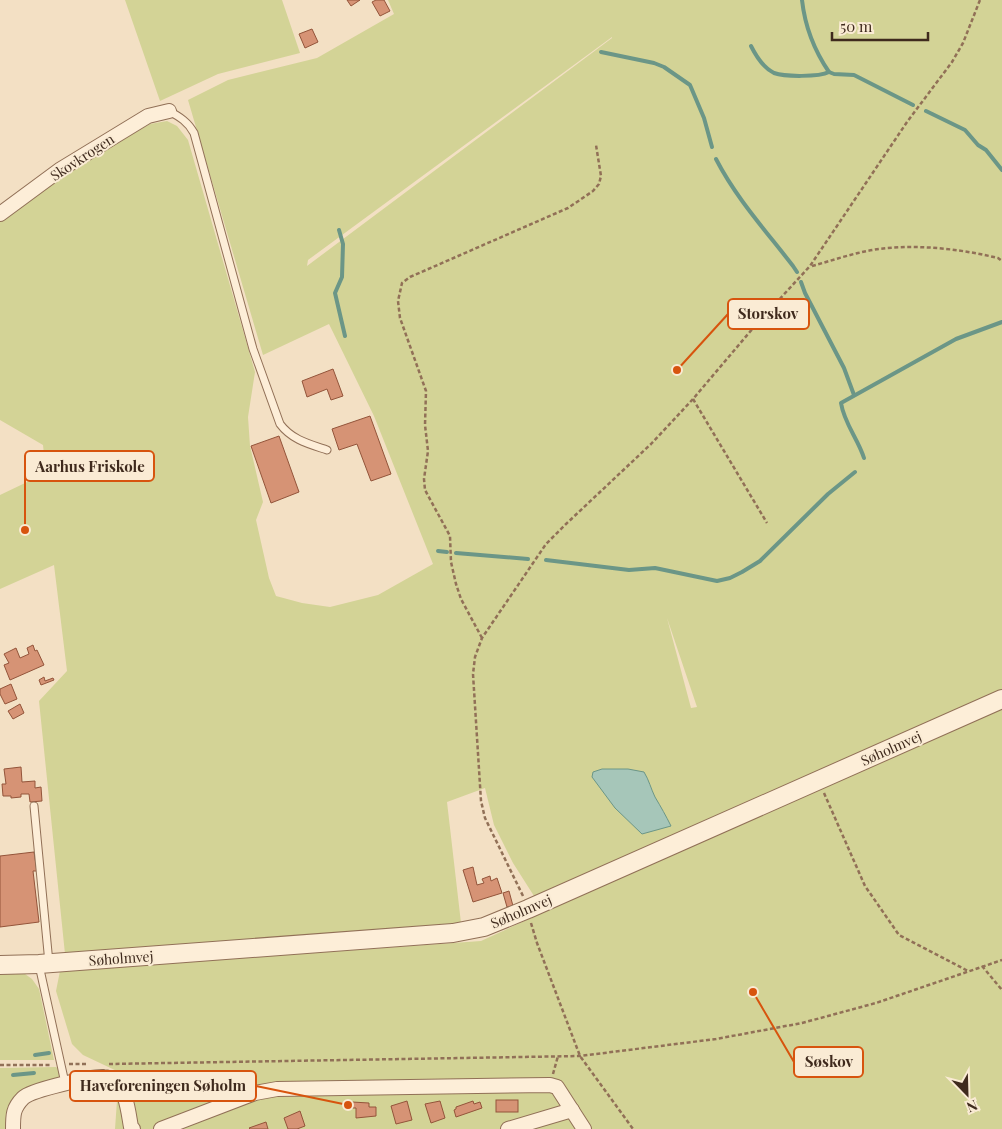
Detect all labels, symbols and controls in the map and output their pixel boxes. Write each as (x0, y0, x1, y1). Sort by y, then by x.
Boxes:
scale bar (832, 10, 928, 42)
text: 50 m (840, 16, 873, 36)
street label: Skovkrogen (46, 129, 118, 185)
callout: Storskov (728, 299, 809, 329)
text: Storskov (738, 303, 799, 323)
callout: Aarhus Friskole (25, 451, 154, 481)
text: Aarhus Friskole (34, 456, 145, 476)
street label: Søholmvej (858, 726, 924, 770)
street label: Søholmvej (488, 890, 554, 932)
street label: Søholmvej (88, 946, 154, 970)
callout: Søskov (794, 1047, 863, 1077)
text: Søskov (805, 1051, 854, 1071)
north arrow (942, 1069, 992, 1119)
callout: Haveforeningen Søholm (70, 1071, 256, 1101)
text: Haveforeningen Søholm (80, 1075, 247, 1095)
text: N (964, 1096, 981, 1117)

